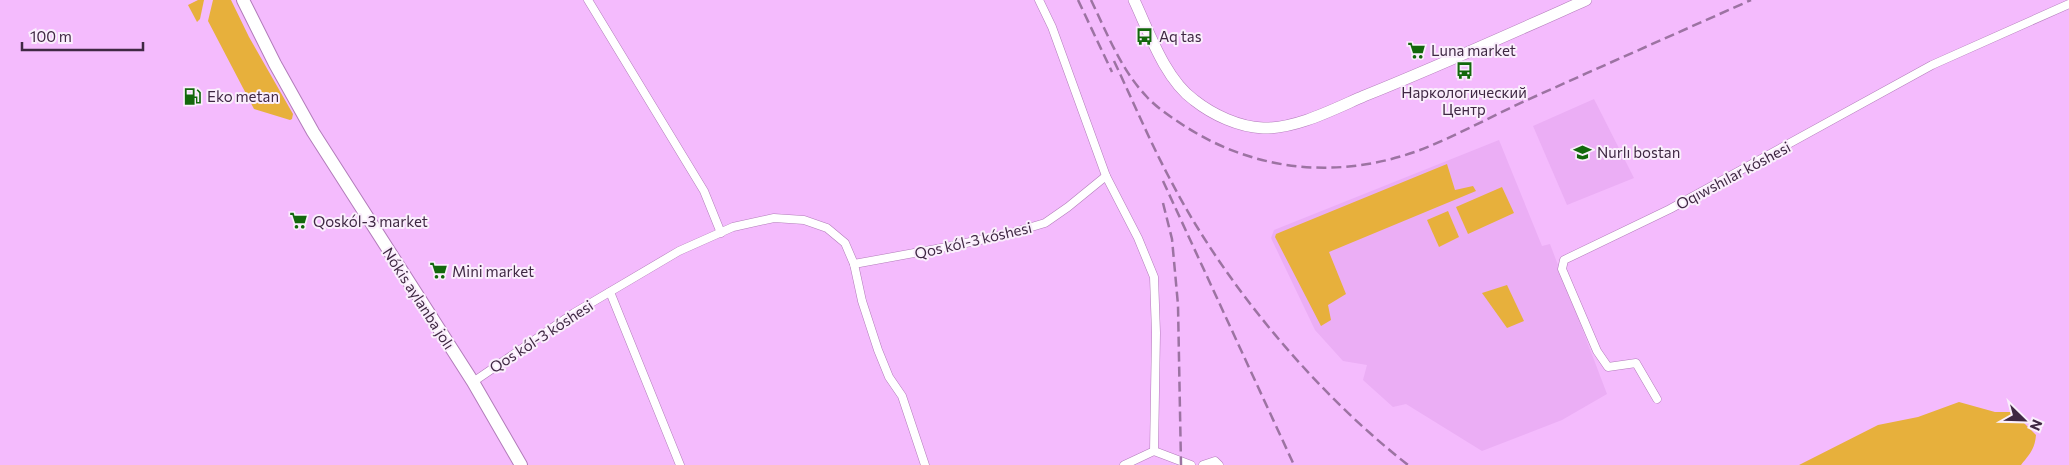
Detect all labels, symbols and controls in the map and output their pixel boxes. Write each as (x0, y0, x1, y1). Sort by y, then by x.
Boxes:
scale bar (22, 20, 144, 52)
bus stop icon: Aq tas (1135, 26, 1155, 46)
text: 100 m (30, 27, 72, 45)
place label: Aq tas (1159, 27, 1202, 45)
supermarket icon: Luna market (1407, 40, 1427, 60)
place label: Luna market (1431, 41, 1516, 59)
bus stop icon: Наркологический Центр (1454, 61, 1474, 81)
place label: Наркологический Центр (1401, 83, 1527, 118)
fuel station icon: Eko metan (183, 86, 203, 106)
place label: Eko metan (207, 87, 279, 105)
street label: Oqıwshılar kóshesi (1673, 137, 1793, 213)
school or university icon: Nurlı bostan (1573, 142, 1593, 162)
place label: Nurlı bostan (1597, 143, 1680, 161)
supermarket icon: Qoskól-3 market (289, 211, 309, 231)
place label: Qoskól-3 market (313, 212, 428, 230)
street label: Qos kól-3 kóshesi (913, 218, 1033, 262)
street label: Nókis aylanba jolı (379, 244, 459, 352)
supermarket icon: Mini market (428, 261, 448, 281)
place label: Mini market (452, 262, 534, 280)
street label: Qos kól-3 kóshesi (486, 296, 596, 376)
north arrow (1999, 395, 2049, 445)
text: N (2027, 417, 2046, 433)

